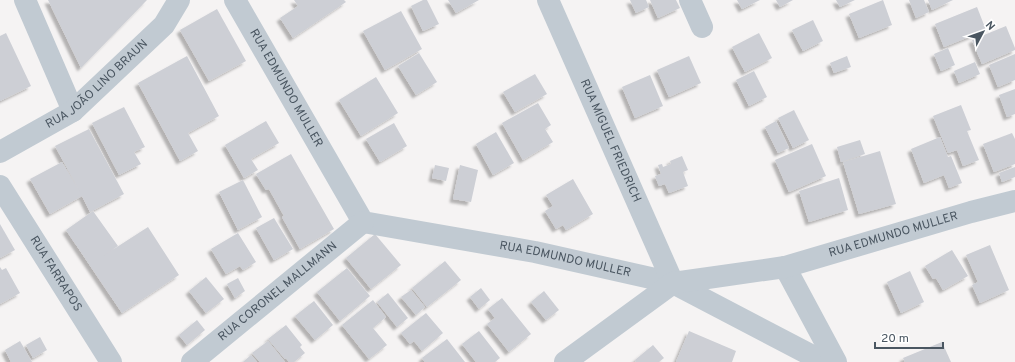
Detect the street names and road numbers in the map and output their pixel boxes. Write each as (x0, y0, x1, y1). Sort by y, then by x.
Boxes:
street label: RUA EDMUNDO MULLER (246, 26, 326, 150)
street label: RUA JOÃO LINO BRAUN (43, 36, 152, 133)
street label: RUA MIGUEL FRIEDRICH (576, 77, 644, 205)
street label: RUA EDMUNDO MULLER (827, 208, 960, 262)
street label: RUA FARRAPOS (26, 233, 85, 315)
street label: RUA CORONEL MALLMANN (215, 238, 341, 345)
street label: RUA EDMUNDO MULLER (498, 238, 633, 281)

